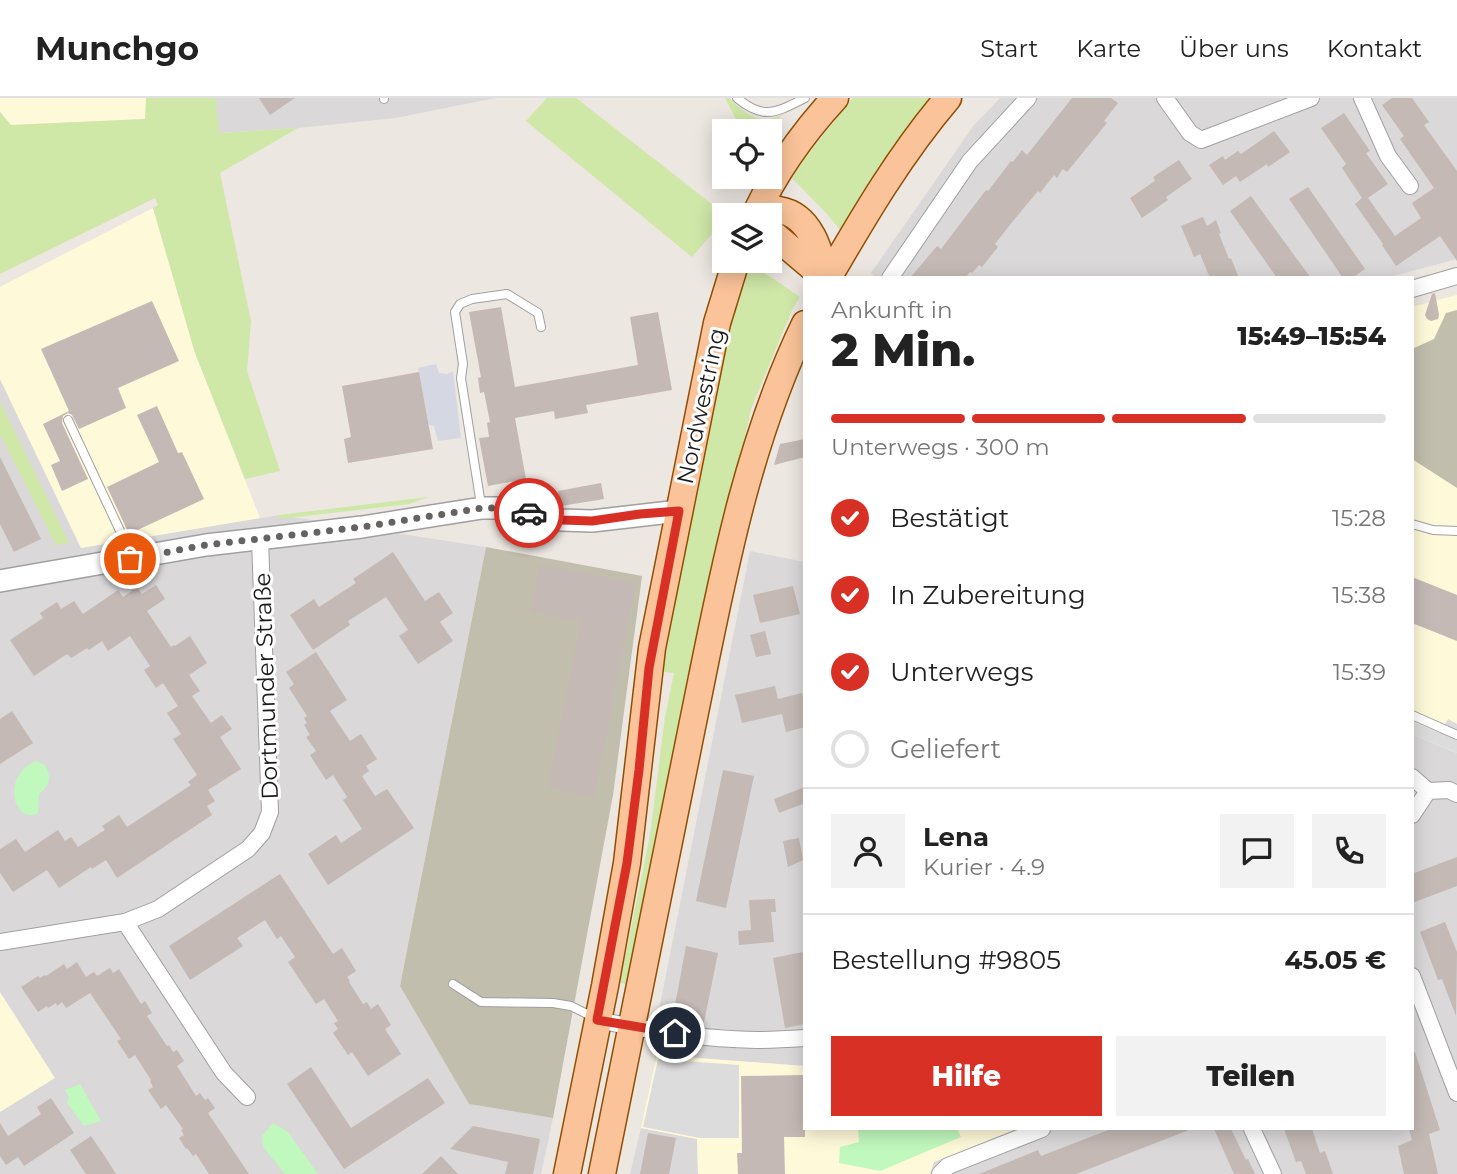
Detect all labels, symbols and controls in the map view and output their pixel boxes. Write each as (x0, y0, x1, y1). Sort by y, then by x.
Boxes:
text: Munchgo (35, 28, 199, 68)
text: Start (980, 34, 1038, 63)
text: Karte (1076, 34, 1141, 63)
text: Über uns (1179, 34, 1289, 63)
text: Kontakt (1327, 34, 1422, 63)
map controls (712, 119, 782, 273)
button: locate (712, 119, 782, 189)
button: layers (712, 203, 782, 273)
text: Ankunft in (831, 296, 952, 324)
text: 15:49–15:54 (1237, 320, 1386, 352)
text: 2 Min. (831, 321, 975, 378)
street label: Nordwestring (671, 326, 731, 486)
text: Unterwegs · 300 m (831, 433, 1050, 461)
courier (494, 478, 564, 548)
icon: car (510, 494, 548, 532)
icon: check (831, 499, 869, 537)
text: Bestätigt (890, 502, 1009, 534)
text: 15:28 (1332, 504, 1386, 532)
pin (100, 529, 160, 589)
icon: bag (111, 540, 149, 578)
street label: Dortmunder Straße (248, 572, 284, 800)
icon: check (831, 576, 869, 614)
text: In Zubereitung (890, 579, 1086, 611)
text: 15:38 (1332, 581, 1386, 609)
icon: check (831, 653, 869, 691)
text: Unterwegs (890, 656, 1033, 688)
text: 15:39 (1333, 658, 1386, 686)
text: Geliefert (890, 733, 1001, 765)
button: person (831, 814, 905, 888)
button: chat (1220, 814, 1294, 888)
button: phone (1312, 814, 1386, 888)
text: Lena (923, 821, 989, 853)
text: Kurier · 4.9 (923, 853, 1045, 881)
text: Bestellung #9805 (831, 944, 1061, 976)
text: 45.05 € (1285, 944, 1386, 976)
pin (645, 1003, 705, 1063)
icon: home (656, 1014, 694, 1052)
button: Hilfe (831, 1036, 1102, 1116)
button: Teilen (1116, 1036, 1386, 1116)

